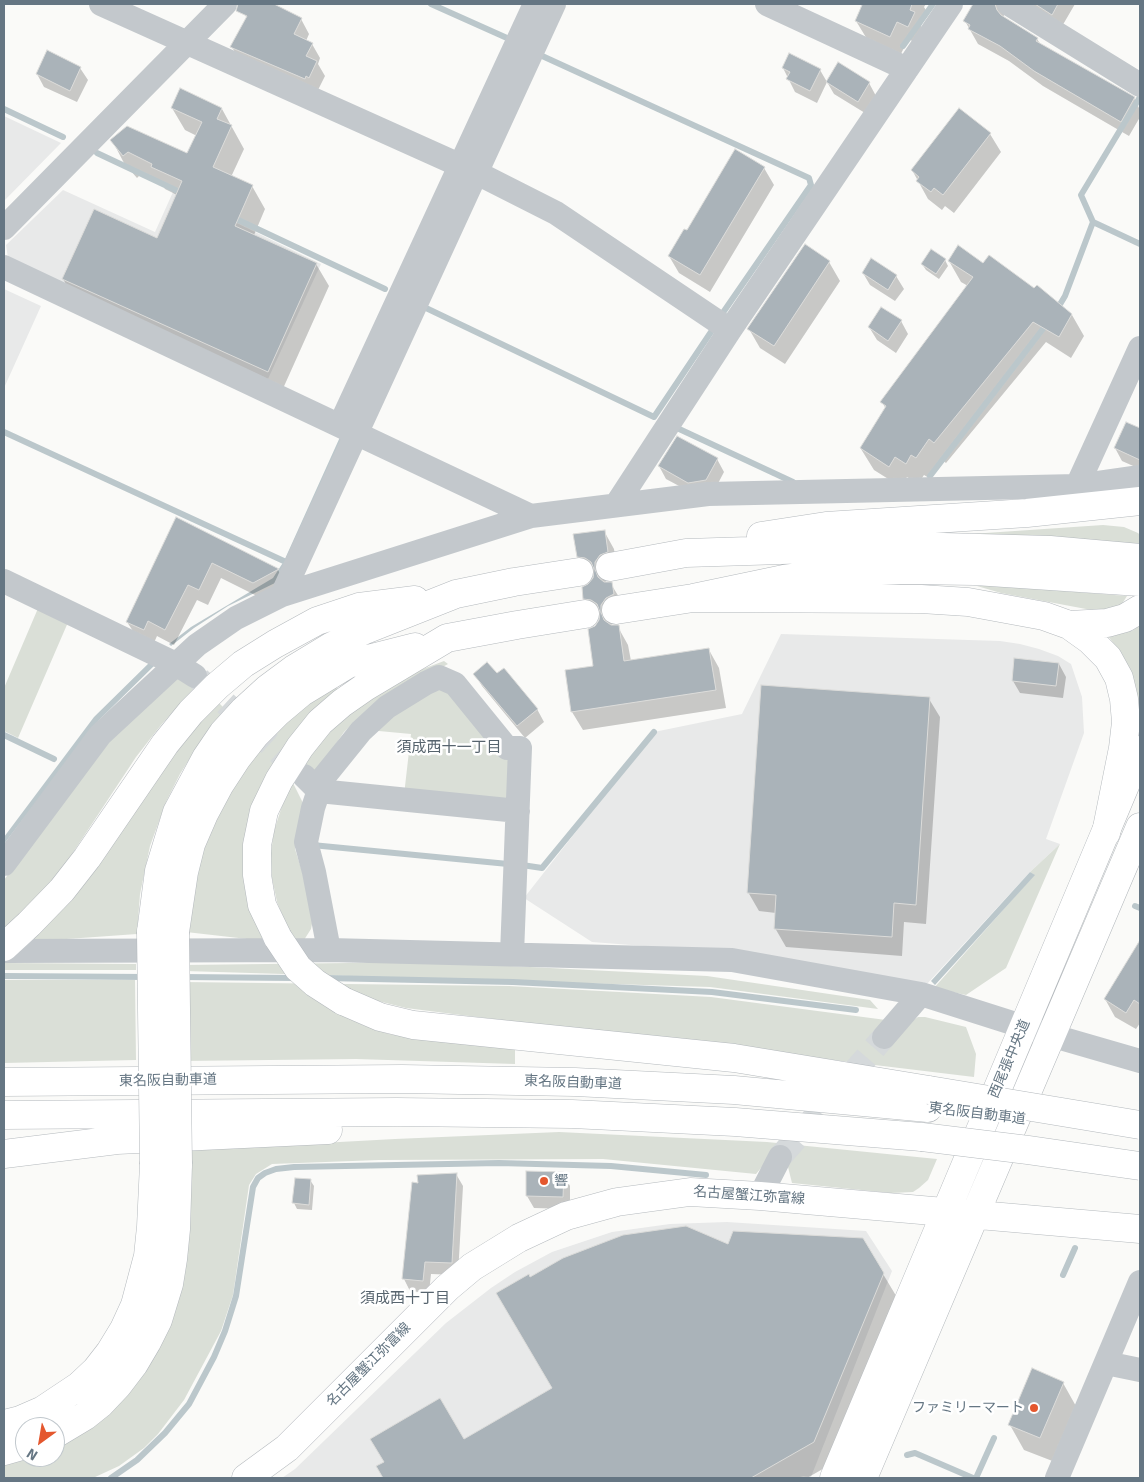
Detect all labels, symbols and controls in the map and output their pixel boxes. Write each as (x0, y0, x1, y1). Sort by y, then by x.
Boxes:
district label: 須成西十一丁目 (397, 739, 501, 757)
street label: 西尾張中央道 (986, 1017, 1034, 1101)
street label: 東名阪自動車道 (119, 1072, 217, 1090)
street label: 東名阪自動車道 (524, 1073, 622, 1093)
street label: 東名阪自動車道 (927, 1100, 1027, 1128)
place label: 響 (554, 1173, 568, 1189)
marker: 響 (538, 1175, 550, 1187)
street label: 名古屋蟹江弥富線 (693, 1184, 805, 1208)
district label: 須成西十丁目 (360, 1290, 450, 1308)
street label: 名古屋蟹江弥富線 (323, 1319, 415, 1411)
place label: ファミリーマート (912, 1400, 1024, 1416)
marker: ファミリーマート (1028, 1402, 1040, 1414)
north arrow (15, 1417, 65, 1467)
text: N (24, 1445, 41, 1464)

